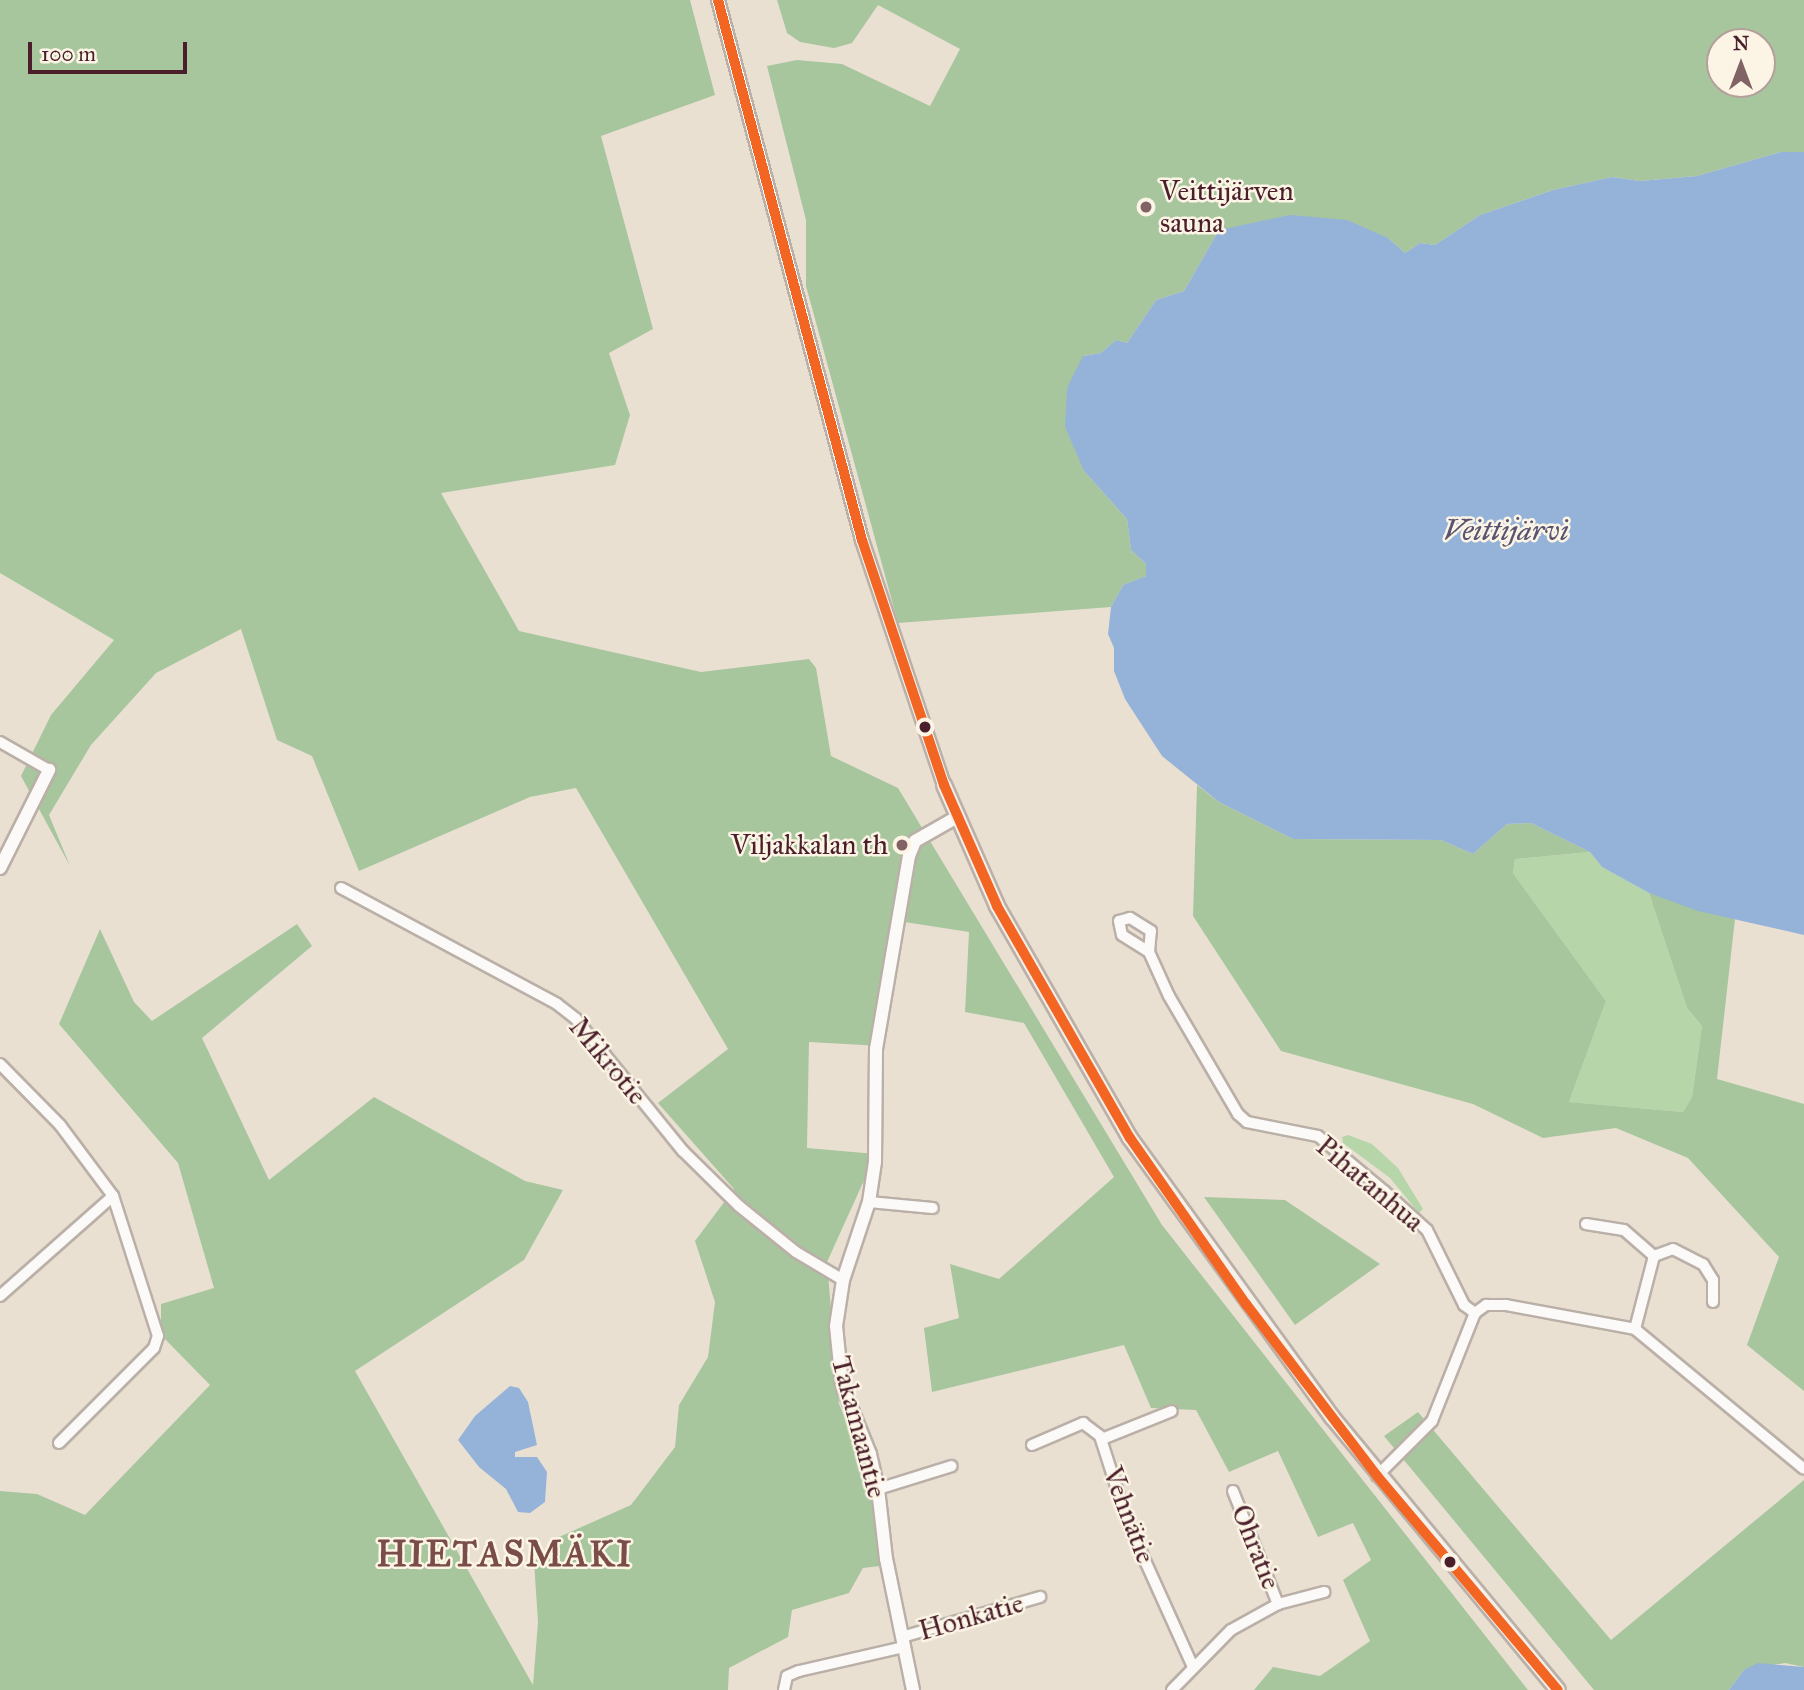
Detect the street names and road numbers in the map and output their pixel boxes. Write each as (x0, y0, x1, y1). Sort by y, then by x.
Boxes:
street label: Mikrotie (562, 1011, 654, 1111)
street label: Pihatanhua (1309, 1129, 1431, 1239)
street label: Takamaantie (824, 1352, 894, 1502)
street label: Vehnätie (1095, 1462, 1163, 1568)
street label: Ohratie (1224, 1500, 1288, 1594)
street label: Honkatie (915, 1586, 1027, 1648)

